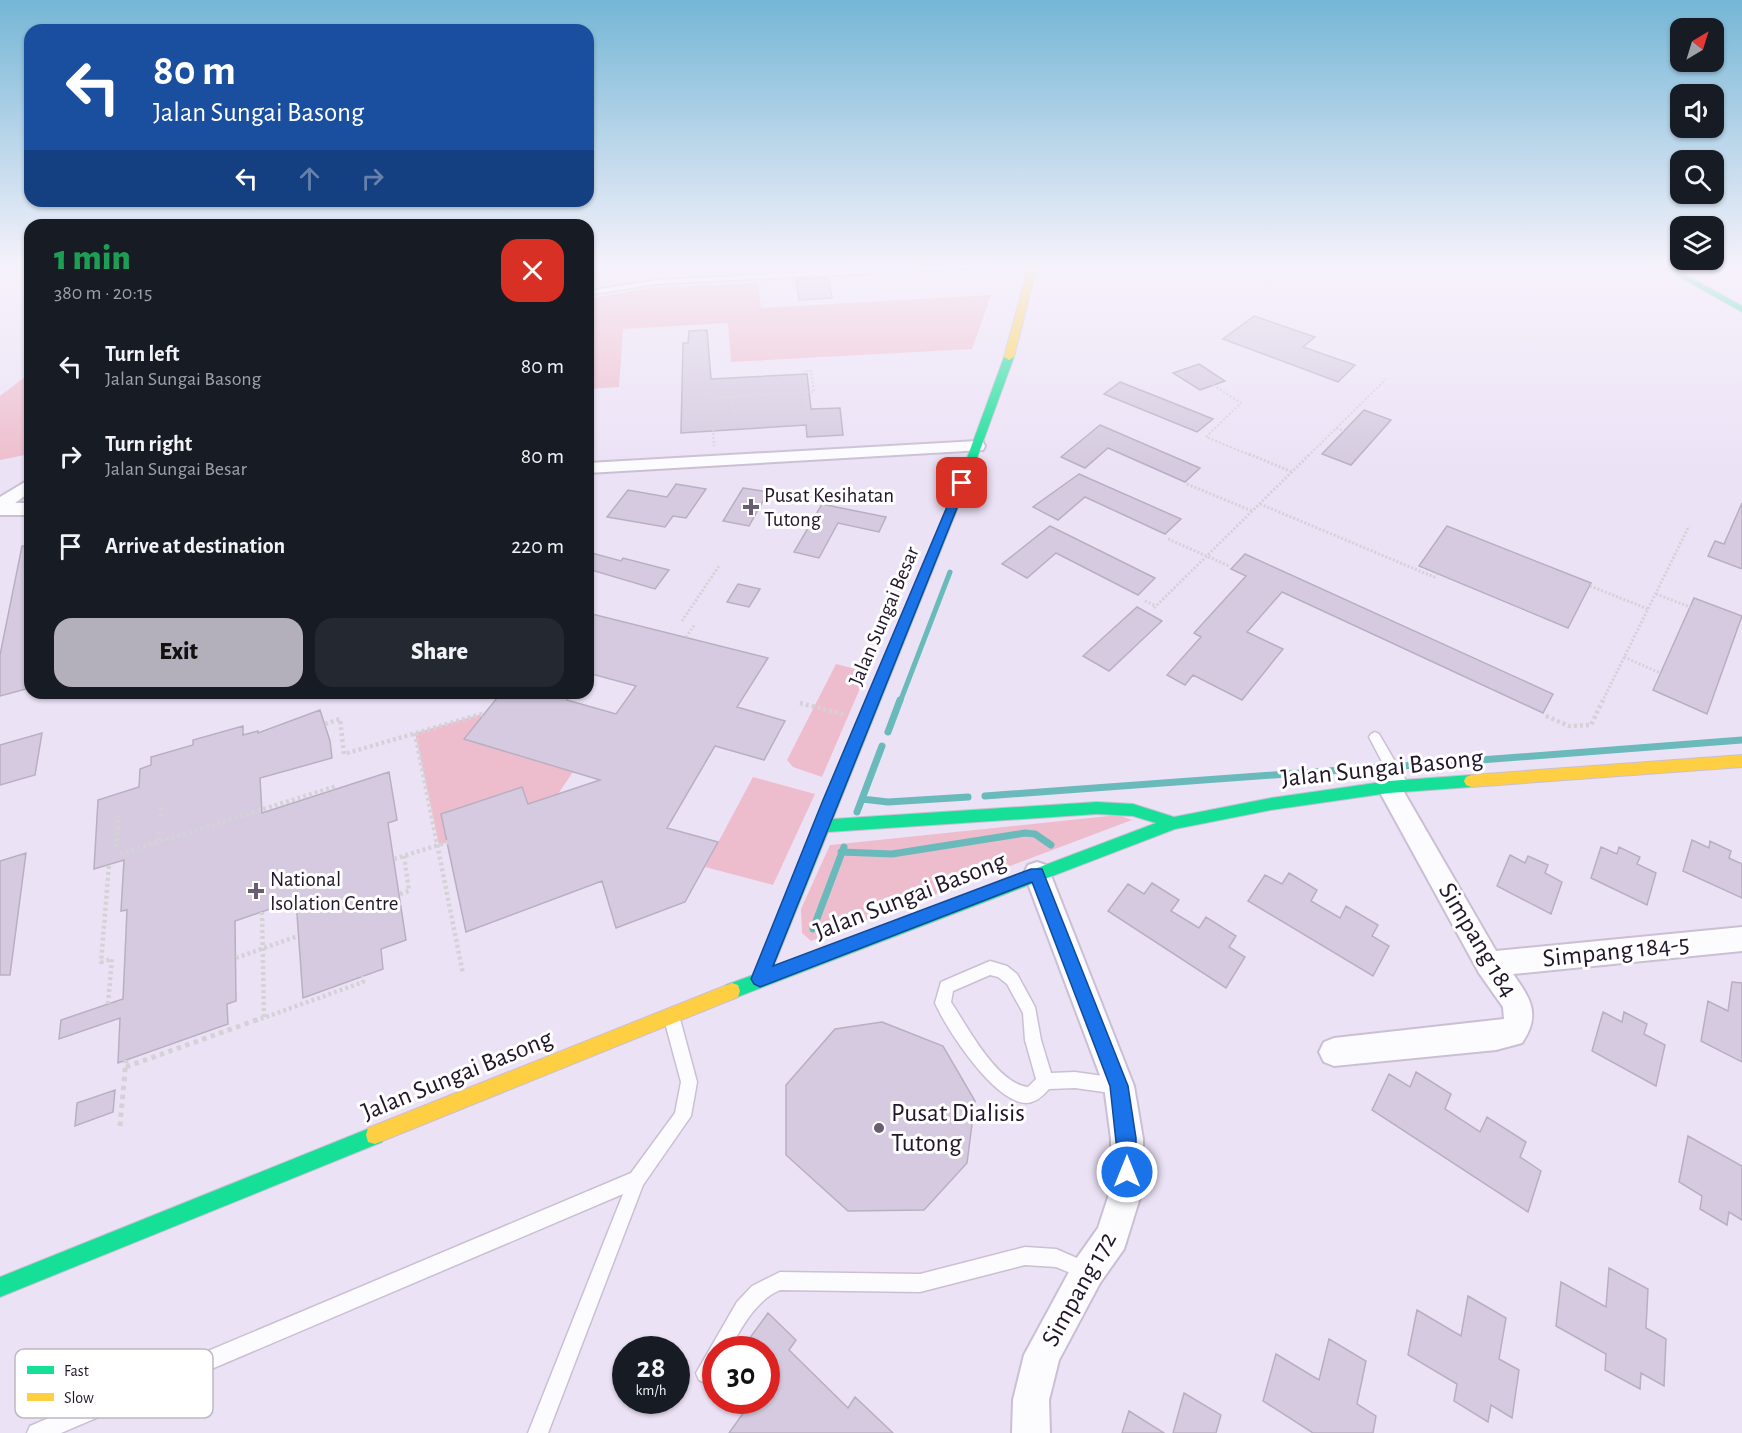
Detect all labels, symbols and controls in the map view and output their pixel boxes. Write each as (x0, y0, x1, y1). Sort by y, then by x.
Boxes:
north arrow (1670, 18, 1724, 72)
map controls (1670, 18, 1724, 270)
icon: left (54, 48, 132, 126)
text: 80 m (153, 50, 236, 92)
button: sound (1670, 84, 1724, 138)
text: Jalan Sungai Basong (153, 99, 364, 126)
button: search (1670, 150, 1724, 204)
icon: left (230, 162, 263, 195)
icon: ahead (293, 162, 326, 195)
icon: right (356, 162, 389, 195)
button: layers (1670, 216, 1724, 270)
button: close (501, 239, 564, 302)
text: 1 min (54, 240, 131, 276)
text: 380 m · 20:15 (54, 283, 152, 303)
text: Turn left (105, 343, 179, 365)
icon: left (54, 350, 87, 383)
text: 80 m (521, 355, 564, 377)
text: Jalan Sungai Basong (105, 369, 261, 389)
text: Turn right (105, 433, 192, 455)
icon: right (54, 440, 87, 473)
text: 80 m (521, 445, 564, 467)
pin (936, 457, 987, 508)
text: Jalan Sungai Besar (105, 459, 247, 479)
icon: arrive (945, 466, 978, 499)
place label: Pusat Kesihatan Tutong (764, 485, 894, 530)
marker: Pusat Kesihatan Tutong (742, 498, 760, 516)
icon: arrive (54, 530, 87, 563)
text: Arrive at destination (105, 535, 285, 557)
text: 220 m (511, 535, 564, 557)
street label: Jalan Sungai Besar (845, 543, 923, 689)
button: Exit (54, 618, 303, 687)
button: Share (315, 618, 564, 687)
street label: Jalan Sungai Basong (1280, 744, 1485, 792)
street label: Jalan Sungai Basong (810, 847, 1010, 945)
place label: National Isolation Centre (270, 869, 399, 914)
street label: Simpang 184 (1434, 878, 1522, 1002)
marker: National Isolation Centre (247, 882, 265, 900)
street label: Simpang 184-5 (1541, 930, 1691, 972)
street label: Jalan Sungai Basong (358, 1025, 556, 1125)
place label: Pusat Dialisis Tutong (891, 1100, 1025, 1156)
marker: Pusat Dialisis Tutong (872, 1121, 886, 1135)
position arrow (1095, 1140, 1159, 1204)
street label: Simpang 172 (1037, 1227, 1121, 1351)
speed limit sign: 30 (702, 1336, 780, 1414)
legend (15, 1349, 213, 1418)
text: 28 (637, 1353, 665, 1383)
text: Fast (64, 1363, 89, 1379)
text: km/h (636, 1383, 666, 1398)
text: Slow (64, 1390, 94, 1406)

